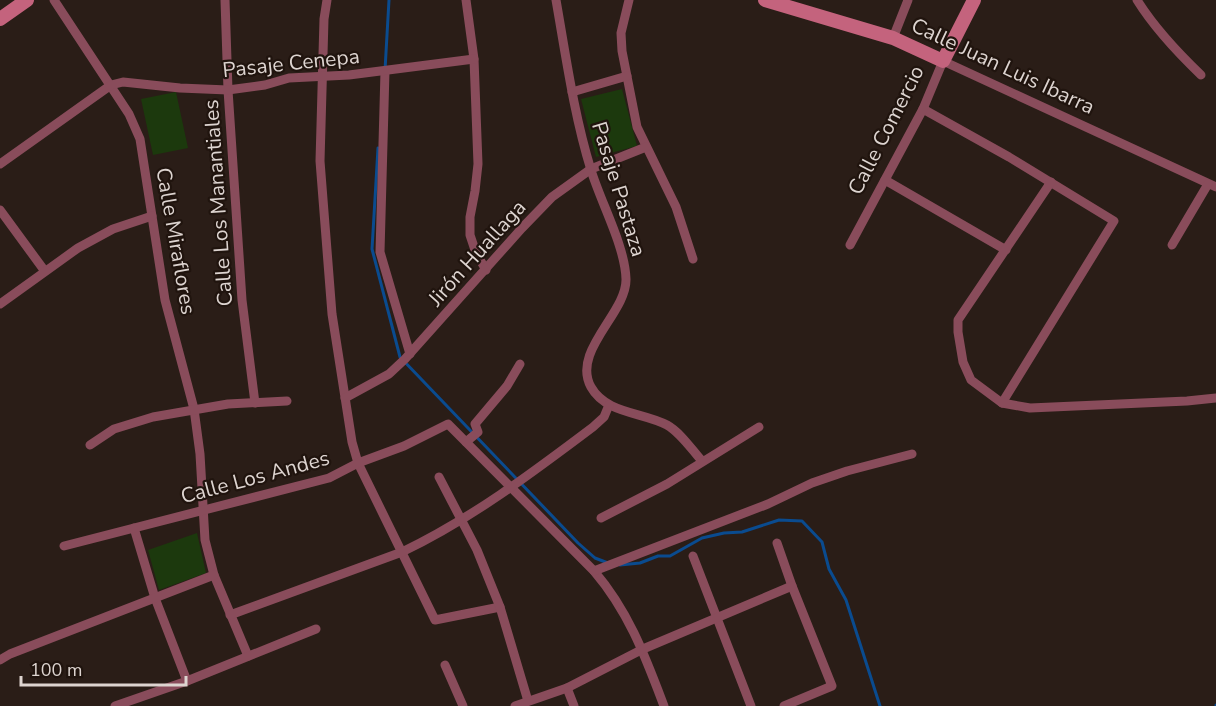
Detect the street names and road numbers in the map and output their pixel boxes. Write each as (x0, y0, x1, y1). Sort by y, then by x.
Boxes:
street label: Calle Juan Luis Ibarra (907, 11, 1099, 121)
street label: Pasaje Cenepa (221, 42, 361, 84)
street label: Calle Comercio (841, 61, 931, 199)
street label: Calle Los Manantiales (197, 99, 239, 307)
street label: Pasaje Pastaza (585, 118, 653, 260)
street label: Calle Miraflores (149, 165, 203, 317)
street label: Jirón Huallaga (421, 194, 532, 313)
street label: Calle Los Andes (177, 444, 333, 510)

